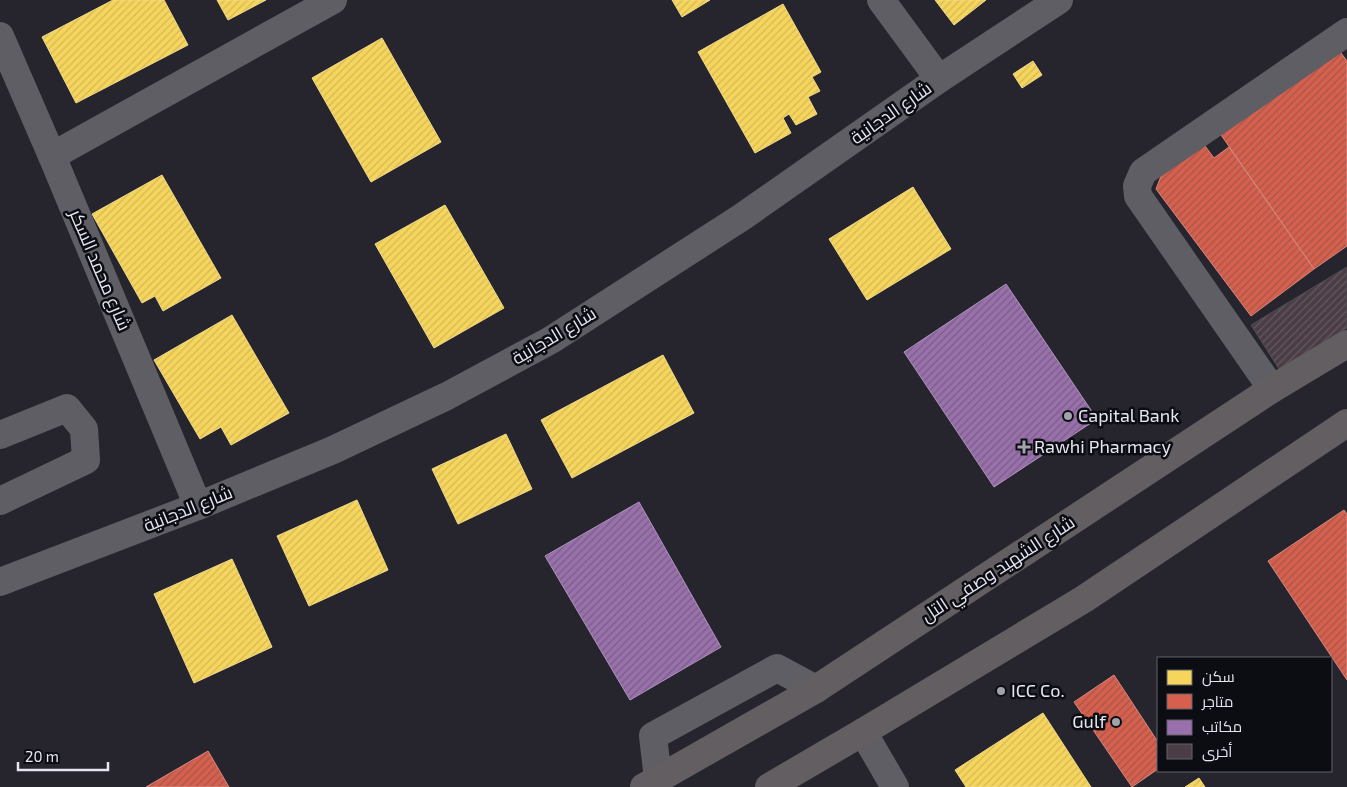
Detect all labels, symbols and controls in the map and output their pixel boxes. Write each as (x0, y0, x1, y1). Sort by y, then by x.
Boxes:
street label: شارع الدجانية (846, 76, 936, 150)
street label: شارع محمد السكر (63, 205, 136, 334)
street label: شارع الدجانية (507, 301, 601, 371)
place label: Capital Bank (1078, 404, 1179, 426)
marker: Capital Bank (1062, 410, 1074, 422)
place label: Rawhi Pharmacy (1034, 435, 1171, 457)
marker: Rawhi Pharmacy (1018, 441, 1030, 453)
street label: شارع الدجانية (140, 480, 236, 538)
street label: شارع الشهيد وصفي التل (917, 510, 1081, 629)
legend (1157, 657, 1332, 772)
text: سكن (1202, 667, 1235, 687)
place label: ICC Co. (1011, 679, 1065, 701)
marker: ICC Co. (995, 685, 1007, 697)
text: متاجر (1201, 692, 1233, 711)
place label: Gulf (1072, 710, 1107, 732)
marker: Gulf (1110, 716, 1122, 728)
text: مكاتب (1202, 717, 1242, 735)
scale bar (18, 740, 108, 772)
text: أخرى (1202, 742, 1232, 762)
text: 20 m (25, 747, 59, 765)

